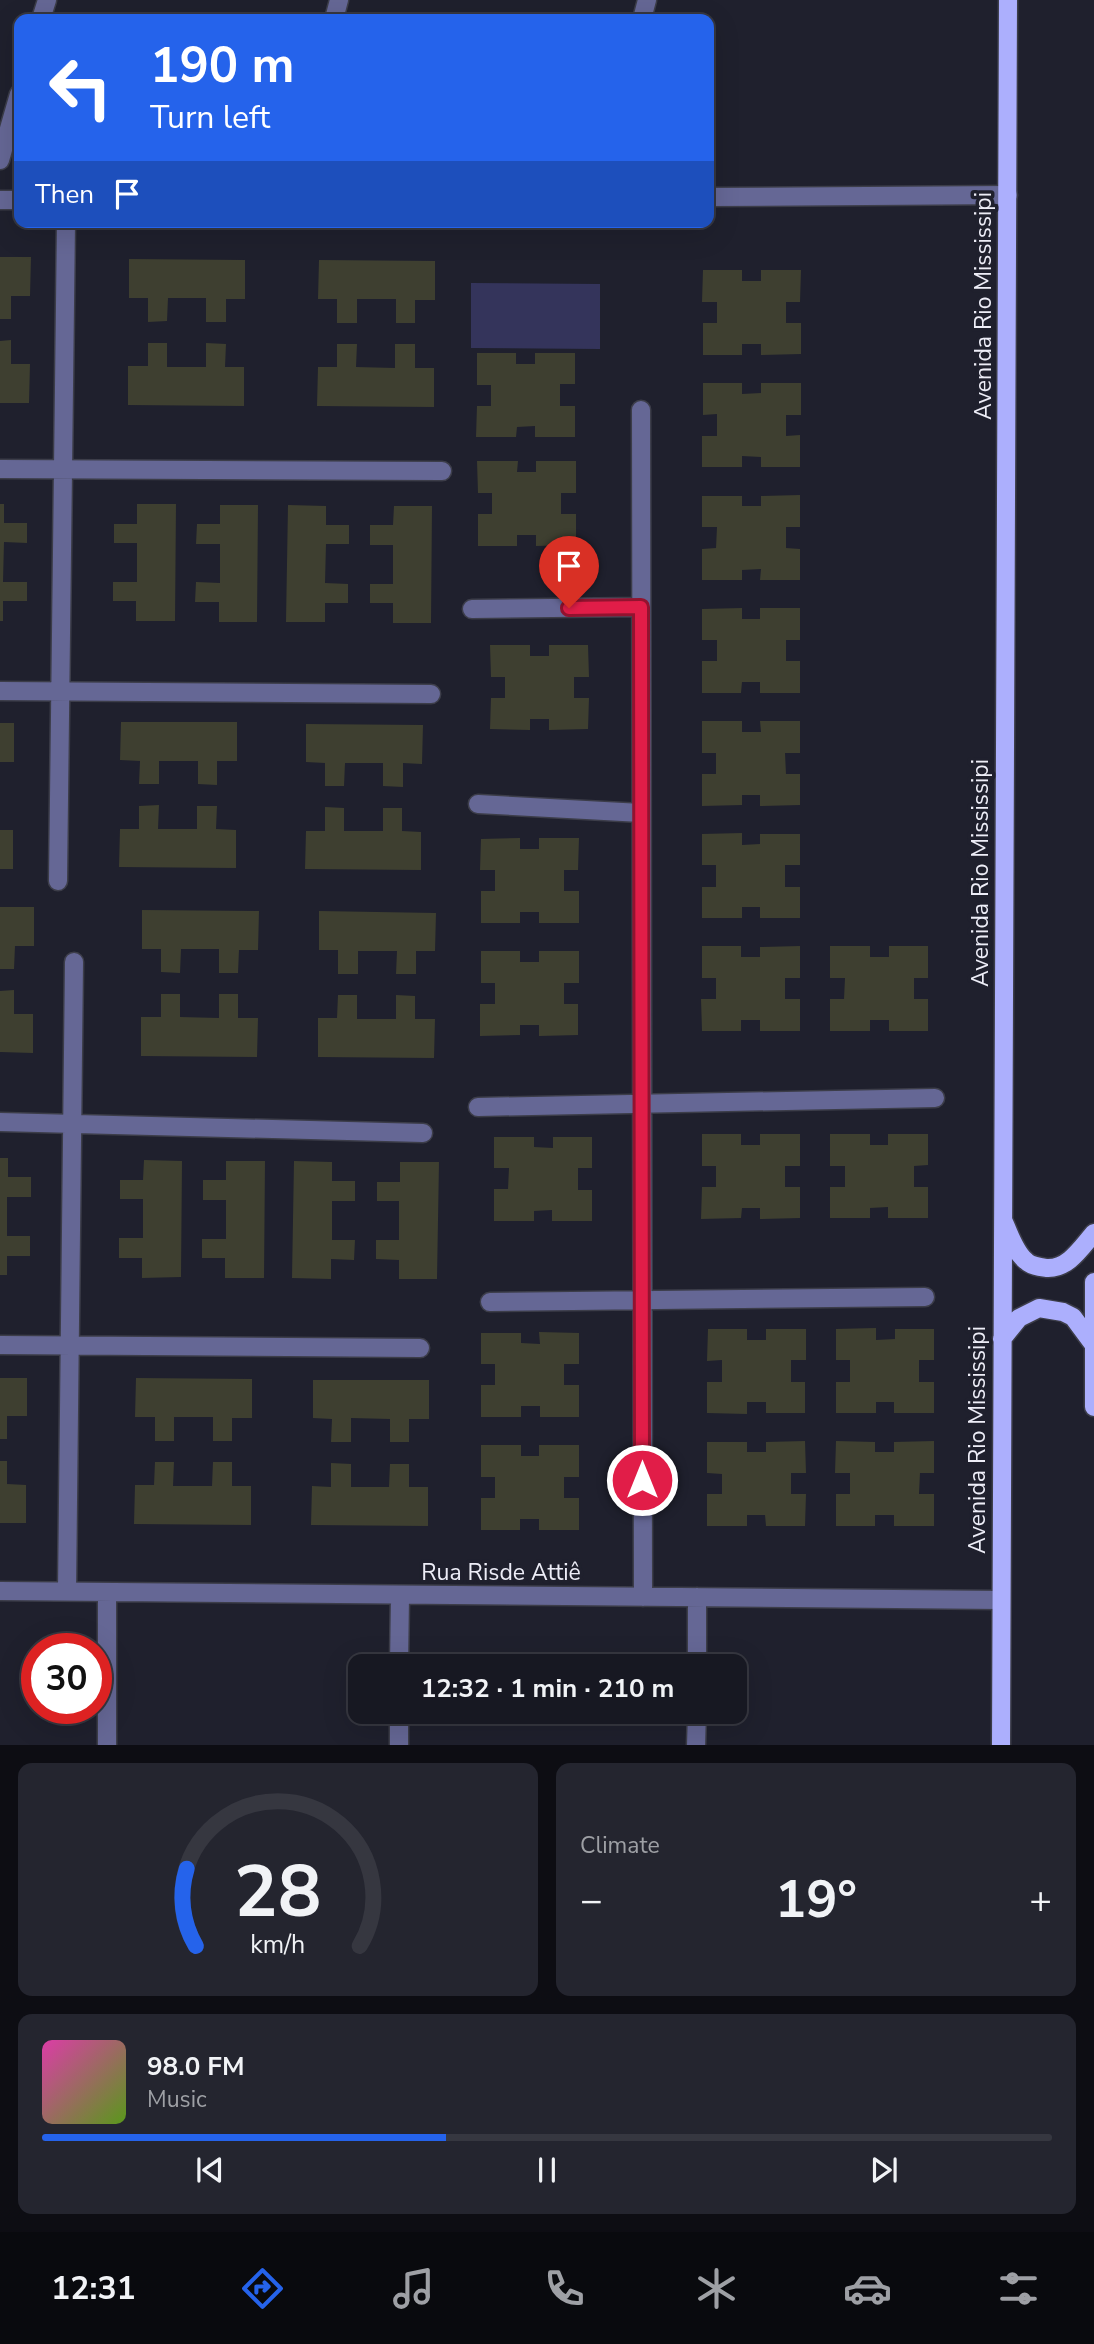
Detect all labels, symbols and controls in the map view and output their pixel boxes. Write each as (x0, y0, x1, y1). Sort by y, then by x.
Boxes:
text: 190 m (150, 32, 294, 99)
icon: left (35, 42, 126, 133)
text: Turn left (150, 96, 270, 139)
icon: arrive (108, 175, 146, 213)
text: Then (35, 177, 94, 212)
street label: Avenida Rio Mississipi (968, 192, 999, 420)
pin (539, 536, 599, 608)
icon: arrive (550, 547, 588, 585)
street label: Avenida Rio Mississipi (965, 759, 996, 987)
street label: Avenida Rio Mississipi (962, 1326, 993, 1554)
position arrow (605, 1443, 679, 1517)
street label: Rua Risde Attiê (421, 1557, 581, 1588)
speed limit sign: 30 (21, 1633, 112, 1724)
text: 12:32 · 1 min · 210 m (421, 1671, 674, 1706)
text: Climate (580, 1830, 660, 1861)
text: 28 (234, 1842, 322, 1942)
text: 19° (775, 1864, 857, 1935)
text: − (580, 1875, 603, 1926)
text: + (1029, 1875, 1052, 1926)
text: km/h (250, 1927, 306, 1961)
text: 98.0 FM (147, 2049, 244, 2084)
text: Music (147, 2084, 207, 2115)
icon: previous (191, 2151, 229, 2189)
icon: pause (528, 2151, 566, 2189)
icon: next (865, 2151, 903, 2189)
icon: directions (238, 2264, 287, 2313)
icon: music (389, 2264, 438, 2313)
icon: phone (540, 2264, 589, 2313)
icon: climate (692, 2264, 741, 2313)
icon: car (843, 2264, 892, 2313)
icon: filters (994, 2264, 1043, 2313)
text: 12:31 (51, 2267, 136, 2310)

